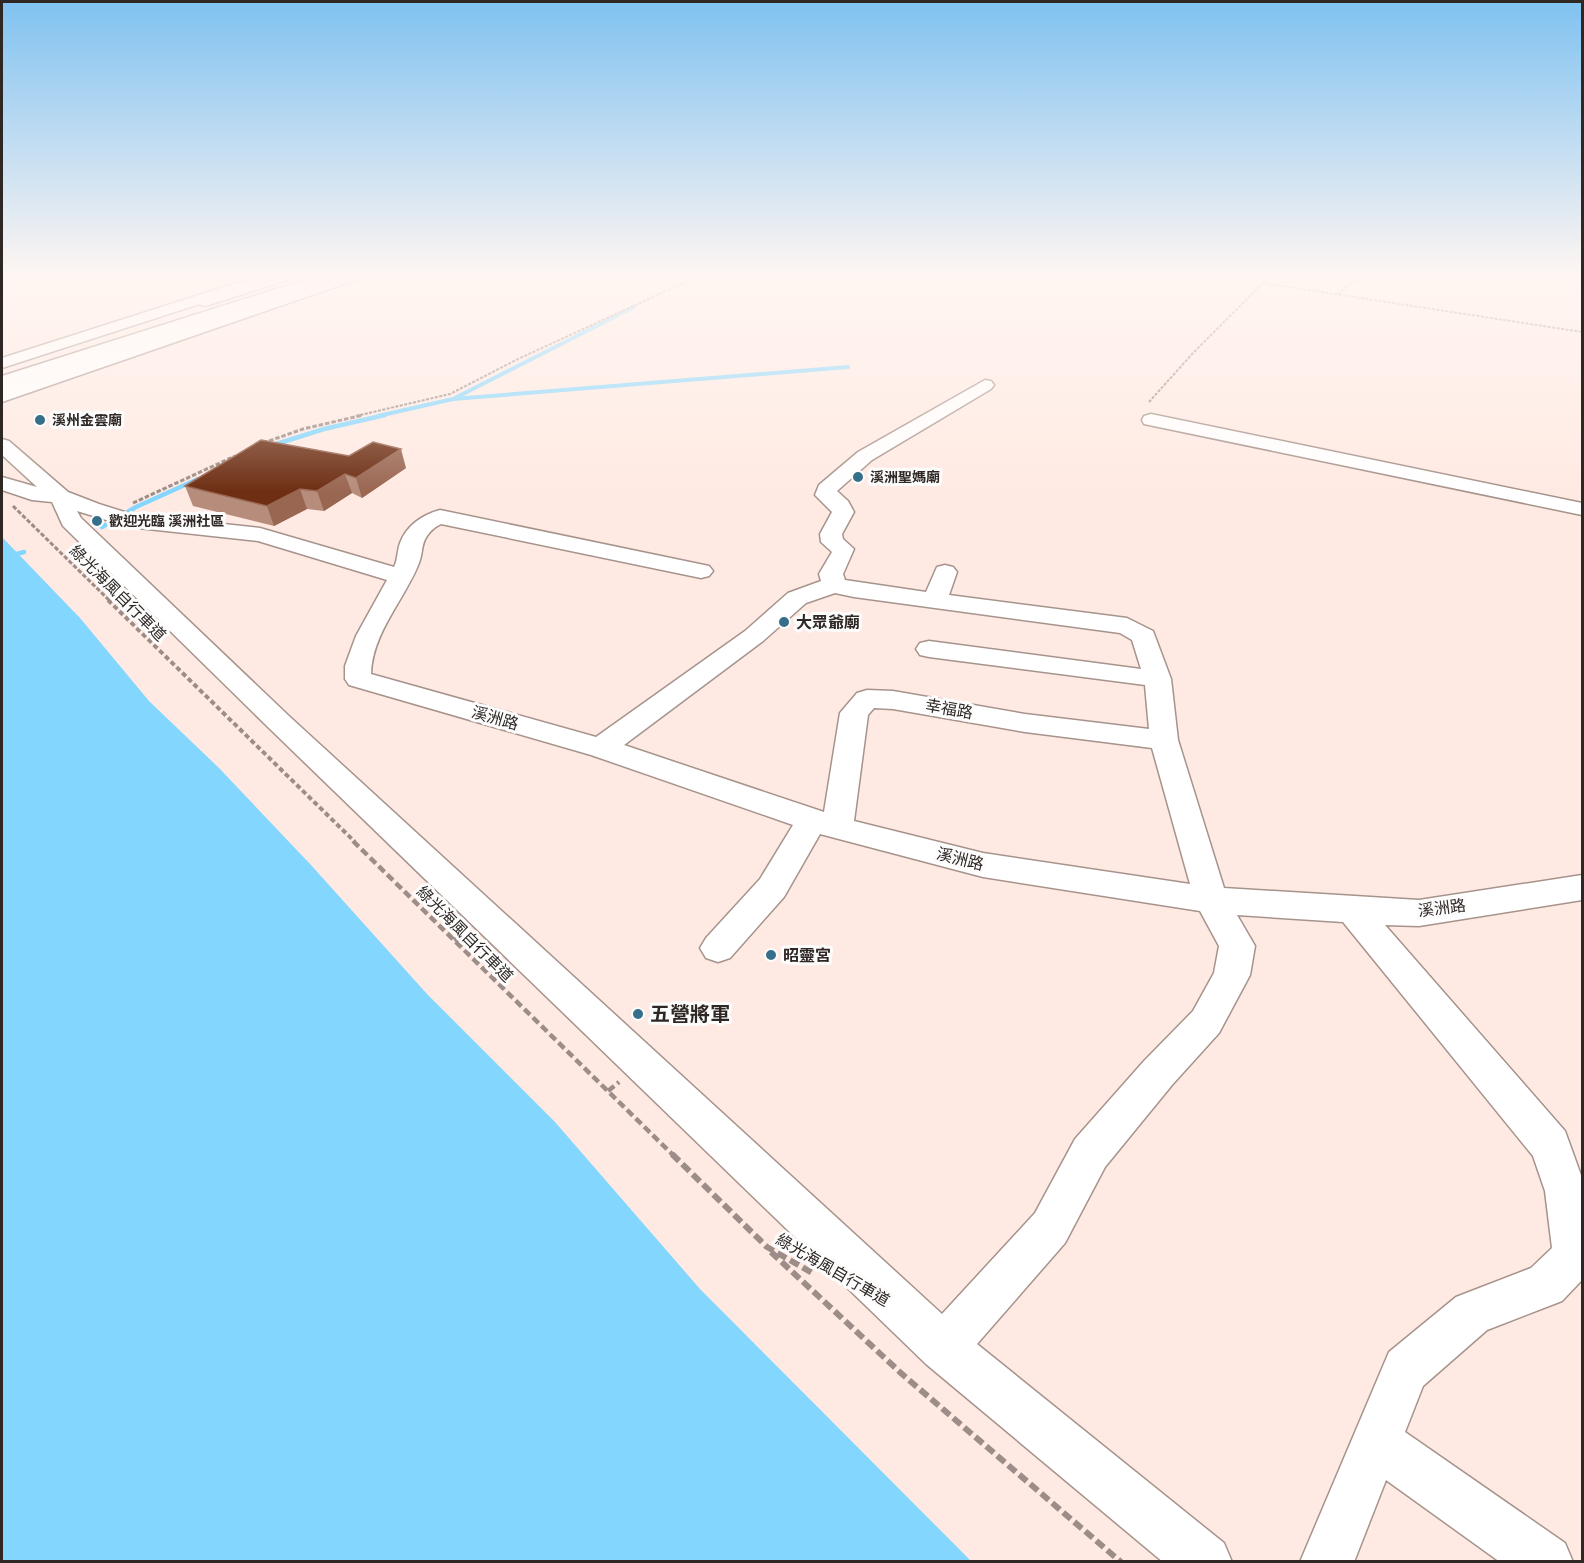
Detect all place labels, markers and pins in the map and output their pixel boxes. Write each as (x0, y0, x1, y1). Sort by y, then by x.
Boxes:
place label: 溪州金雲廟 (52, 412, 122, 428)
marker: 溪州金雲廟 (33, 413, 47, 427)
place label: 溪洲聖媽廟 (870, 469, 940, 485)
marker: 溪洲聖媽廟 (851, 470, 865, 484)
place label: 歡迎光臨 溪洲社區 (109, 513, 224, 529)
marker: 歡迎光臨 溪洲社區 (90, 514, 104, 528)
place label: 大眾爺廟 (796, 613, 860, 632)
marker: 大眾爺廟 (777, 615, 791, 629)
place label: 昭靈宮 (783, 946, 831, 965)
marker: 昭靈宮 (764, 948, 778, 962)
place label: 五營將軍 (650, 1002, 730, 1026)
marker: 五營將軍 (631, 1007, 645, 1021)

